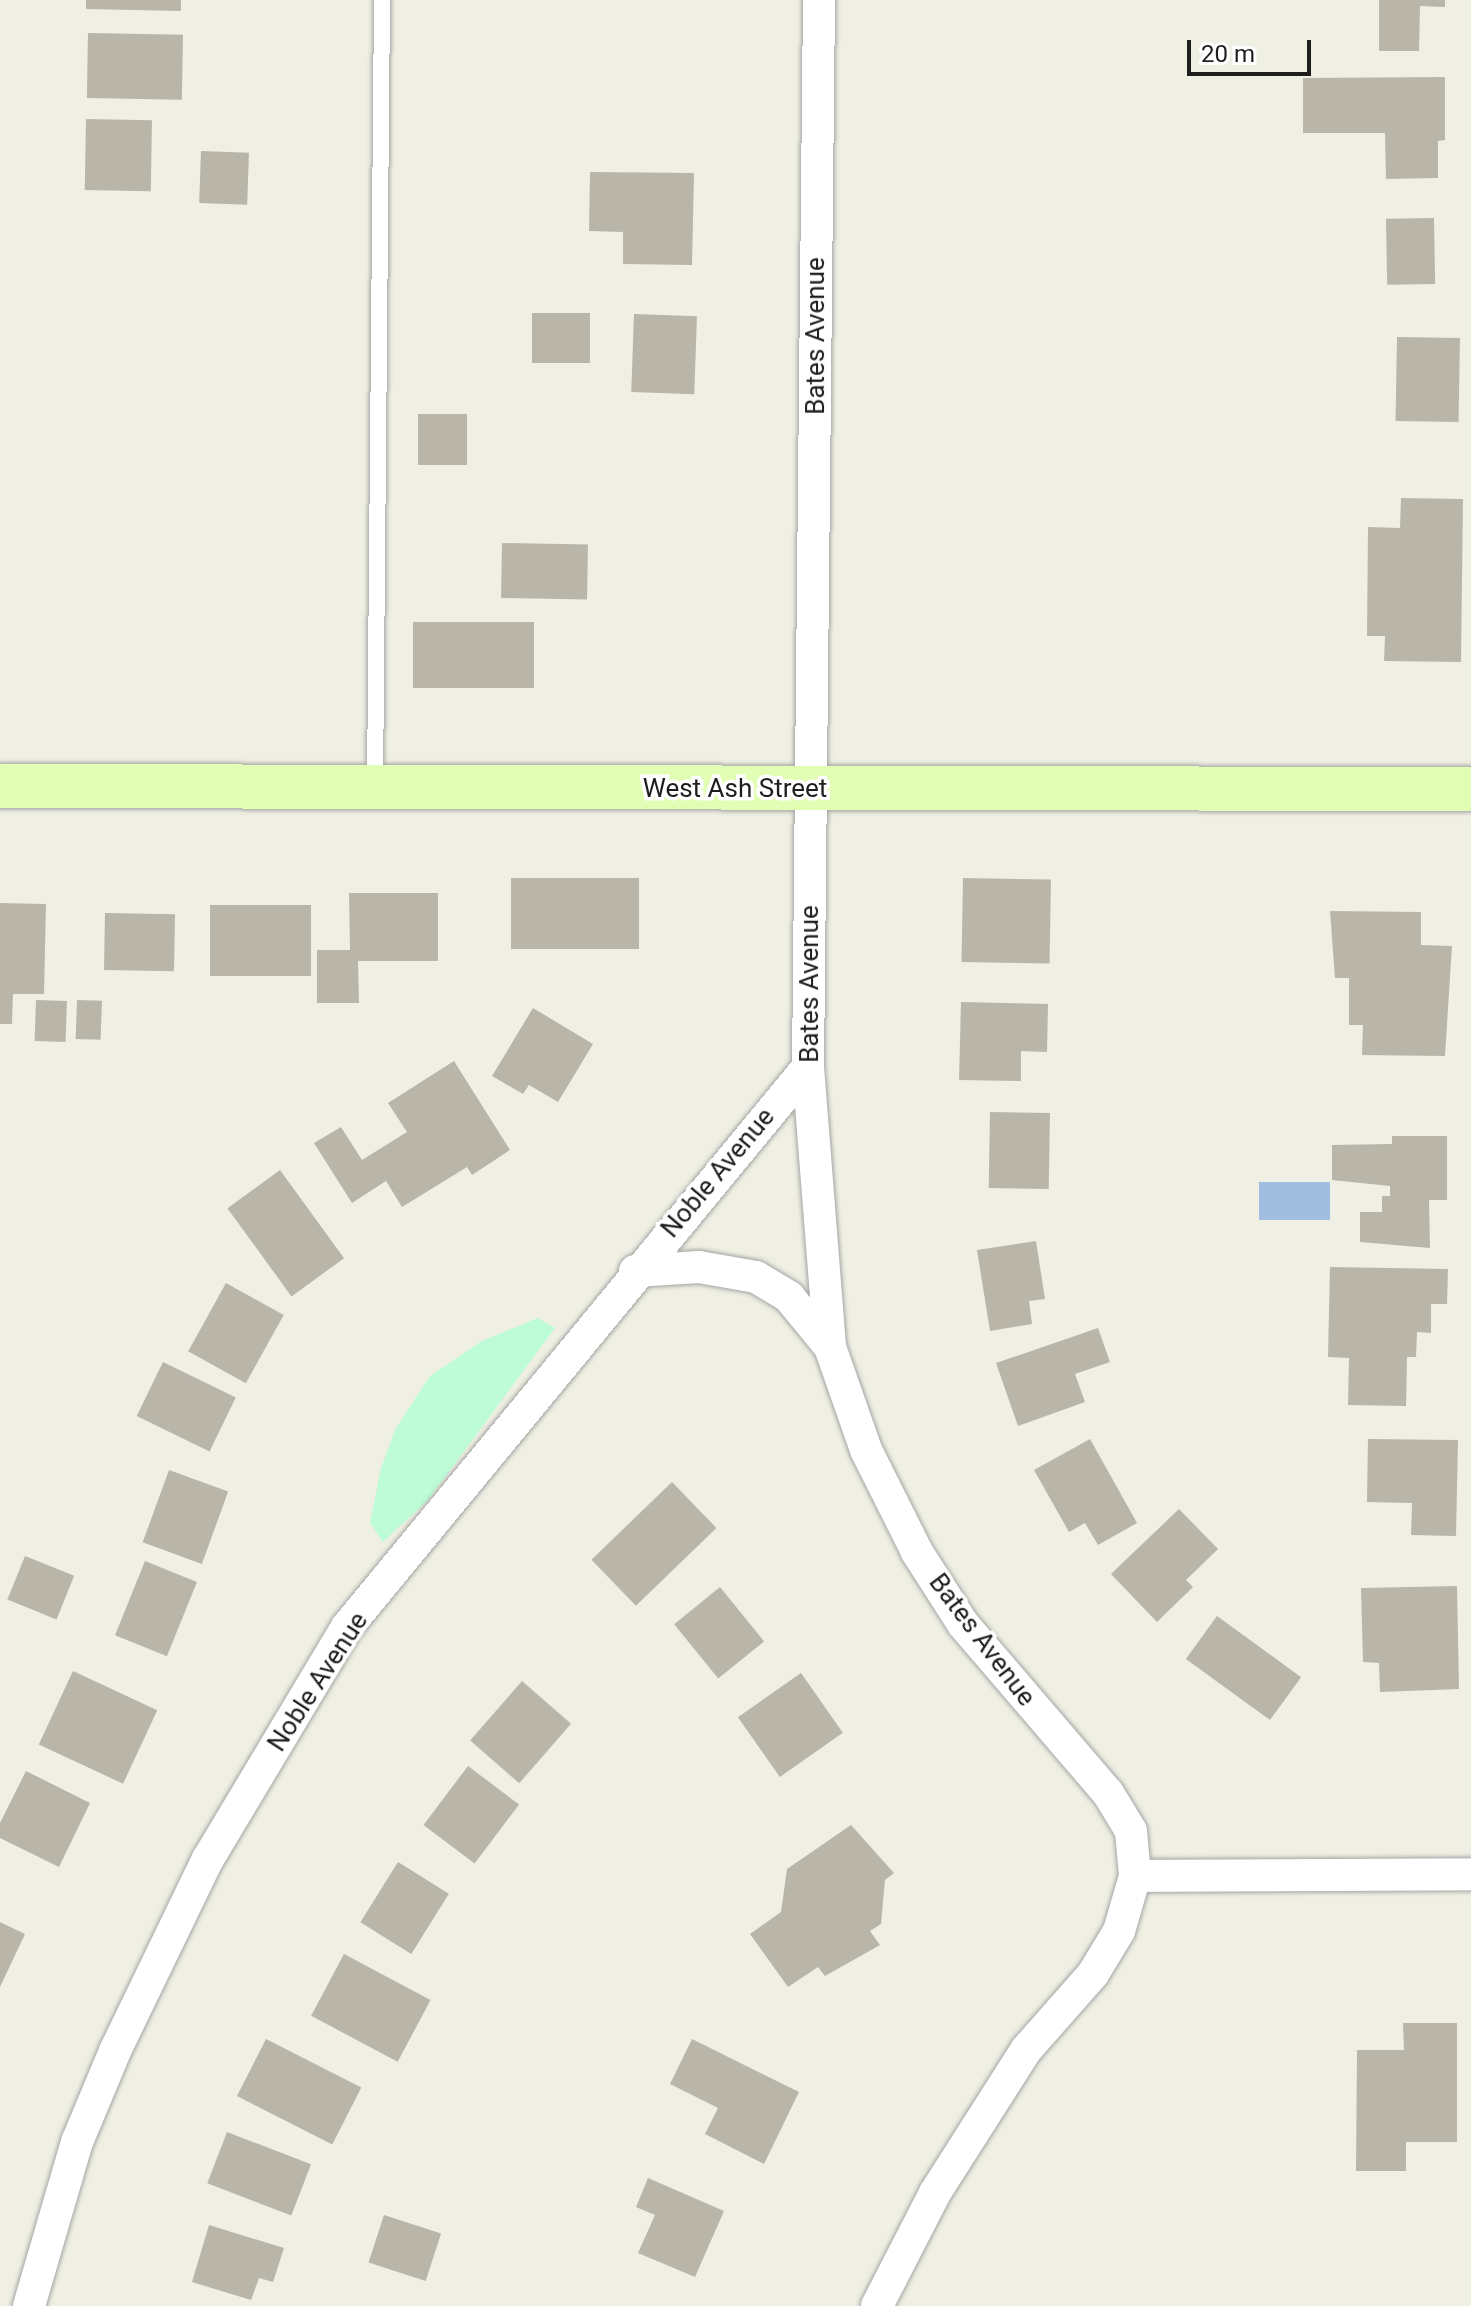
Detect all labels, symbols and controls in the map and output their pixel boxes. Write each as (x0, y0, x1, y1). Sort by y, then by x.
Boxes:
scale bar (1191, 24, 1315, 74)
text: 20 m (1201, 40, 1255, 68)
street label: Bates Avenue (800, 257, 832, 415)
street label: West Ash Street (643, 773, 827, 805)
street label: Bates Avenue (794, 905, 826, 1063)
street label: Noble Avenue (655, 1102, 781, 1244)
street label: Bates Avenue (922, 1568, 1042, 1712)
street label: Noble Avenue (261, 1607, 375, 1757)

